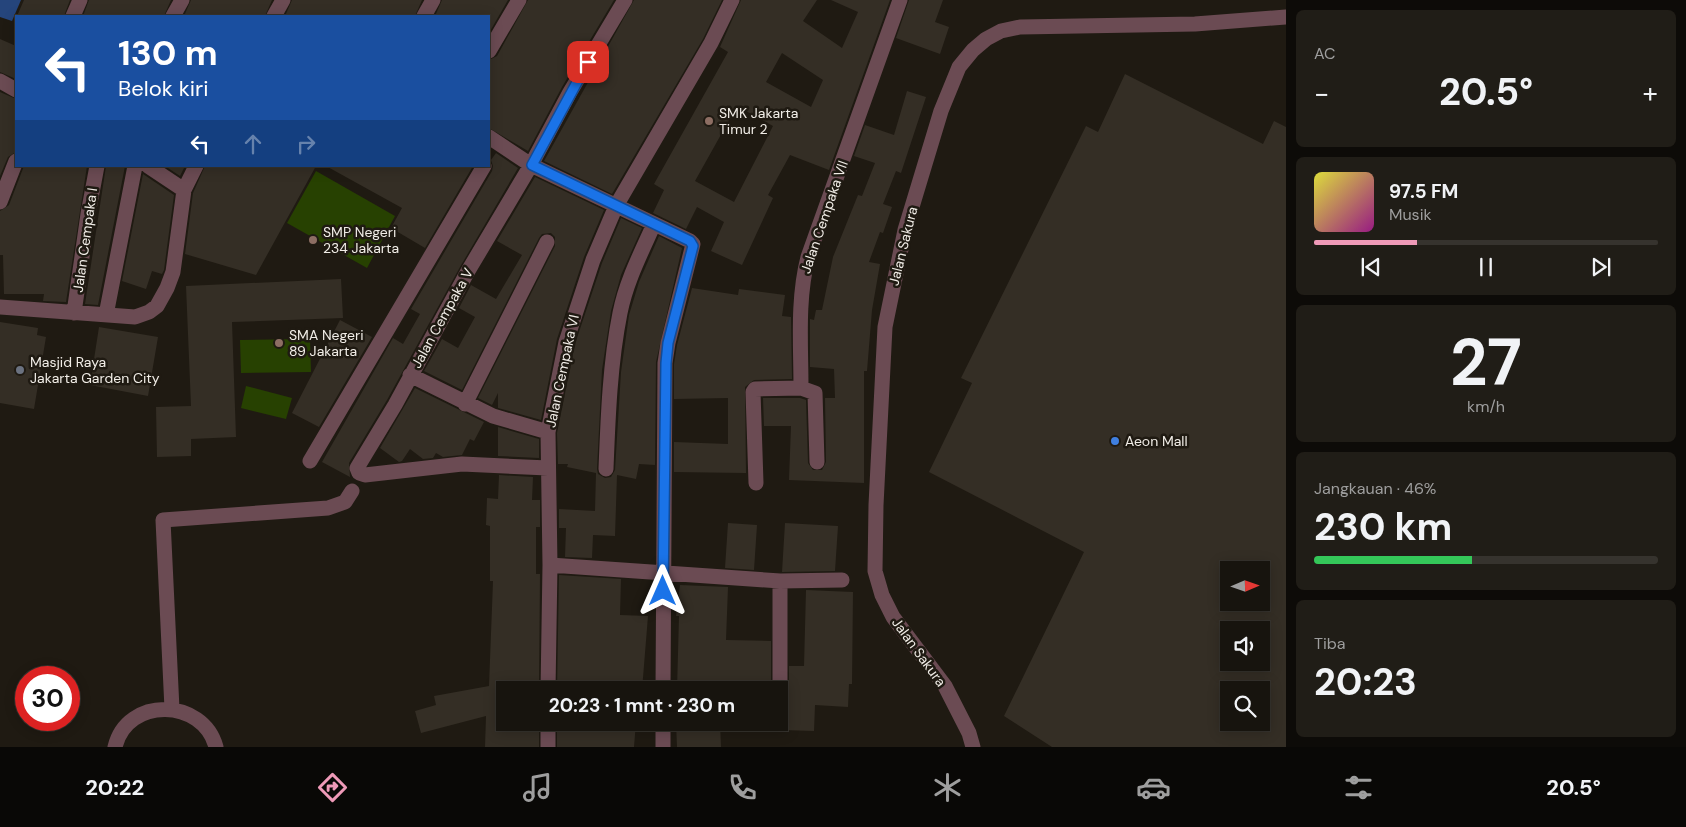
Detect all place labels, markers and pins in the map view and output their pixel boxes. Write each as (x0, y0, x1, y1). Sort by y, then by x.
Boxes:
pin (567, 41, 609, 83)
place label: SMK Jakarta Timur 2 (719, 104, 798, 138)
marker: SMK Jakarta Timur 2 (703, 115, 715, 127)
place label: SMP Negeri 234 Jakarta (323, 223, 399, 257)
marker: SMP Negeri 234 Jakarta (307, 234, 319, 246)
place label: SMA Negeri 89 Jakarta (289, 326, 364, 360)
marker: SMA Negeri 89 Jakarta (273, 337, 285, 349)
place label: Masjid Raya Jakarta Garden City (30, 353, 160, 387)
marker: Masjid Raya Jakarta Garden City (14, 364, 26, 376)
place label: Aeon Mall (1125, 432, 1188, 450)
marker: Aeon Mall (1109, 435, 1121, 447)

